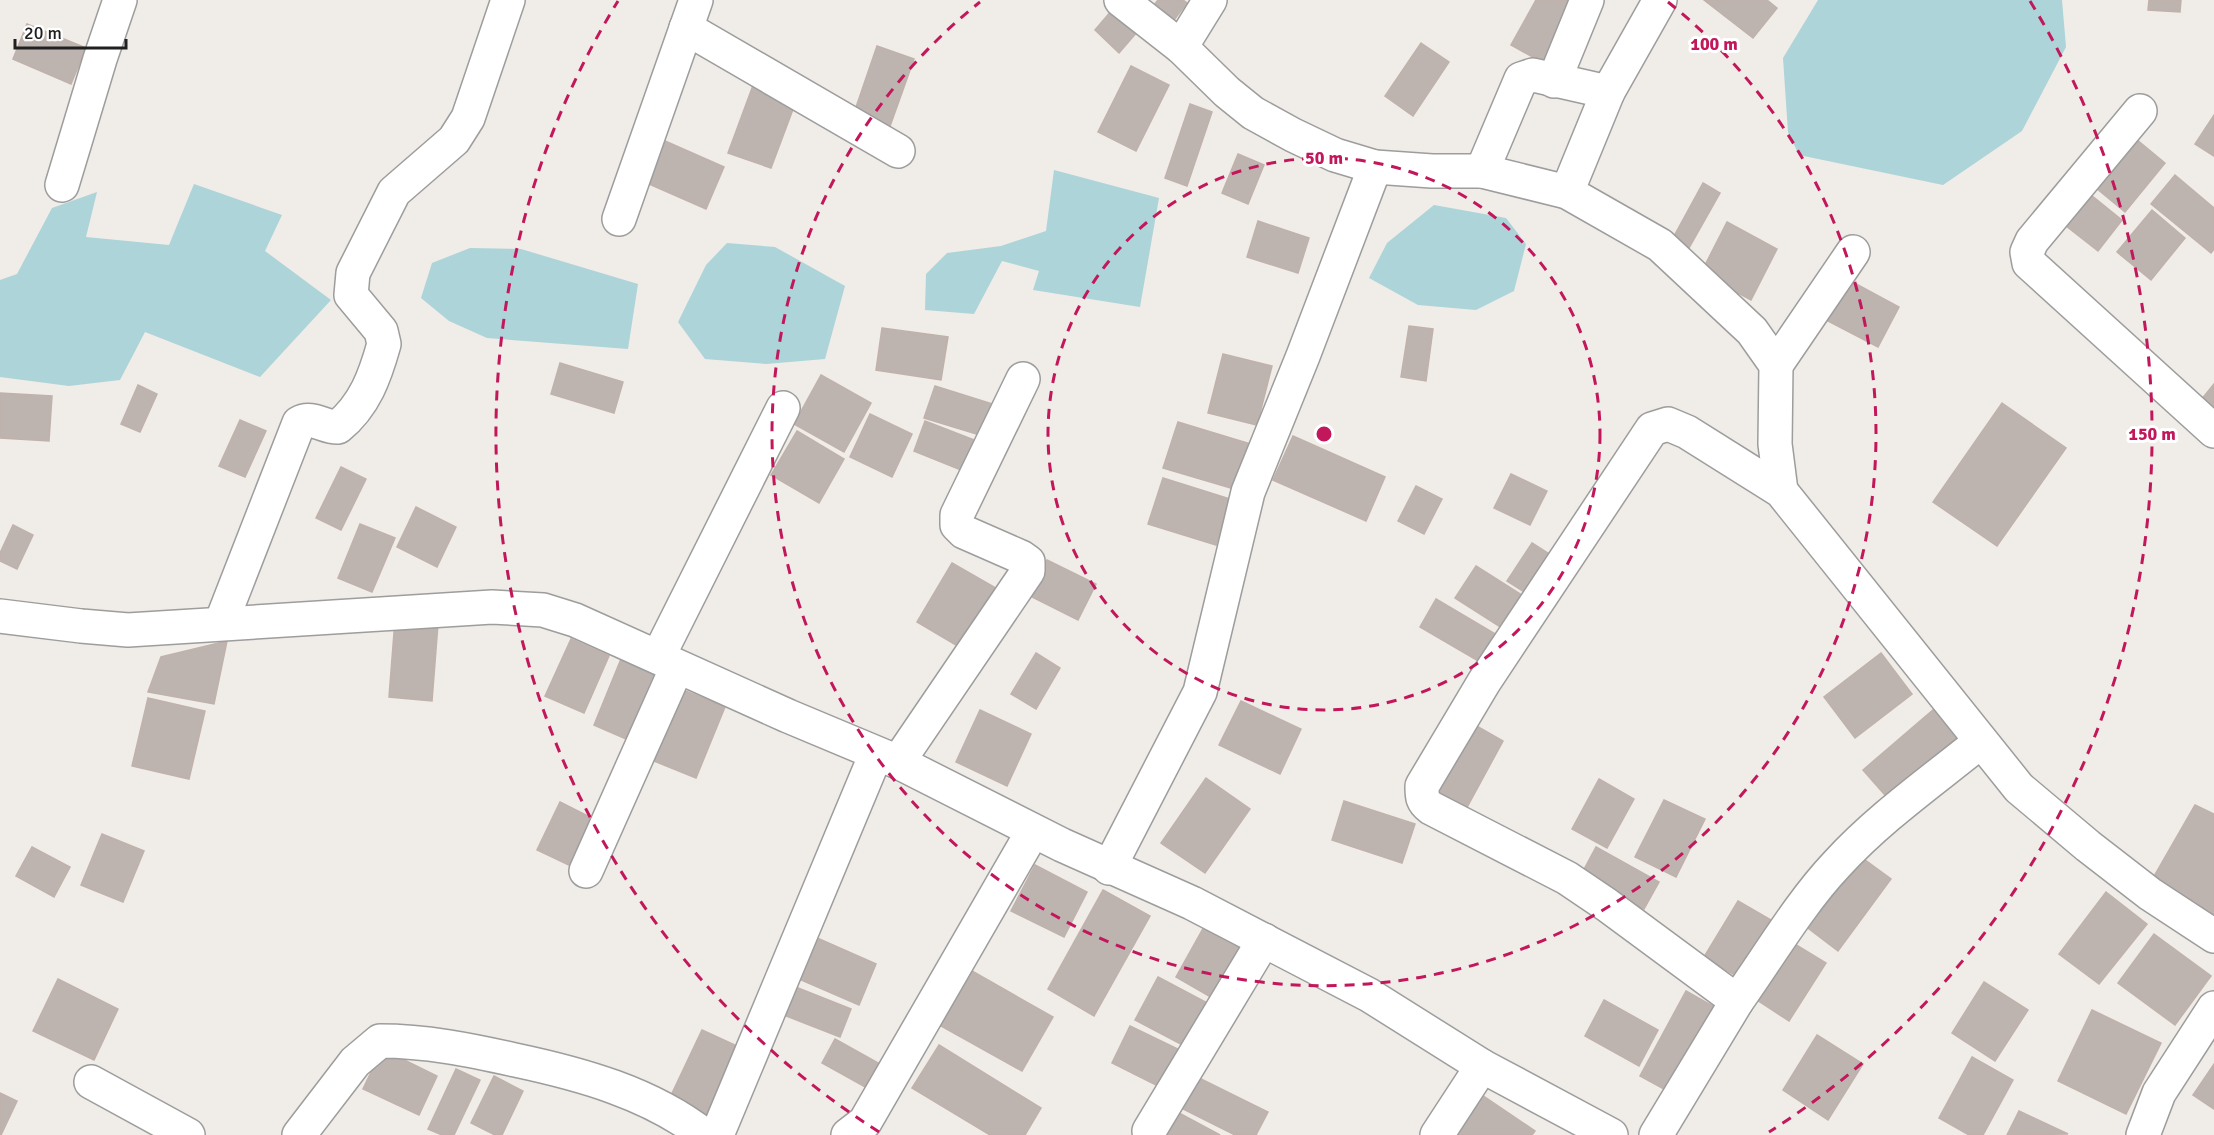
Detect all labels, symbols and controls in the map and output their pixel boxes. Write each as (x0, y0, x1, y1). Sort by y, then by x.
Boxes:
scale bar (15, 12, 126, 50)
text: 20 m (24, 22, 62, 44)
text: 100 m (1690, 33, 1738, 55)
text: 50 m (1305, 147, 1343, 169)
text: 150 m (2128, 423, 2176, 445)
centre of rings (1314, 424, 1334, 444)

